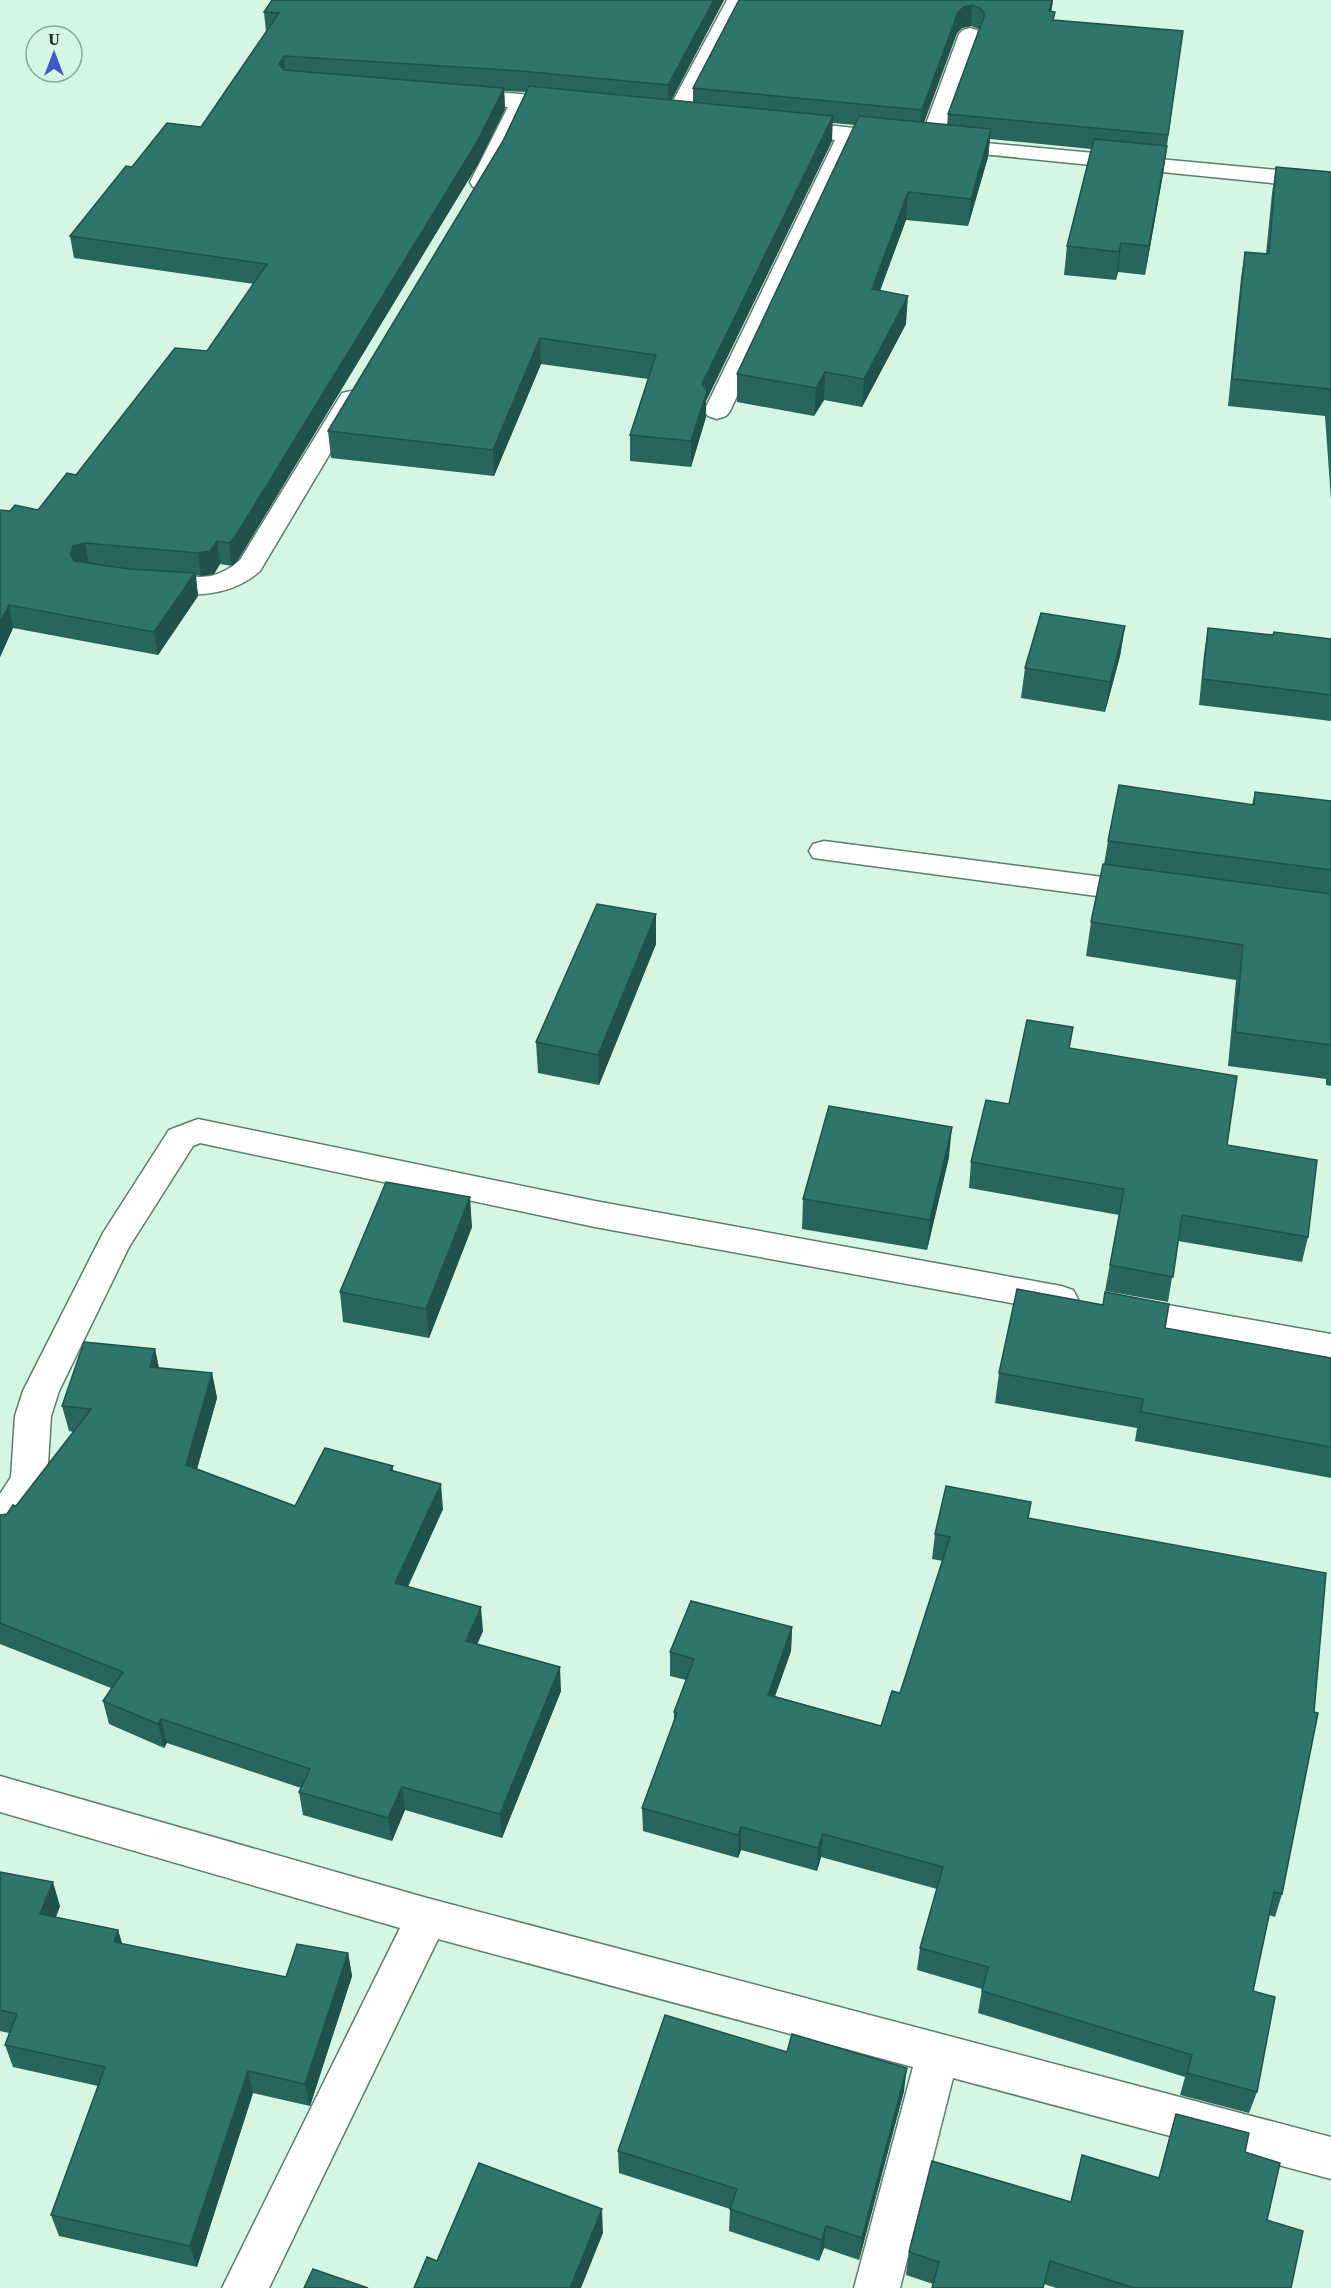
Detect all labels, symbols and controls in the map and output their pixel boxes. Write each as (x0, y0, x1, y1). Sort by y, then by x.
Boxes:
north arrow (24, 24, 84, 84)
text: U (48, 28, 60, 50)

